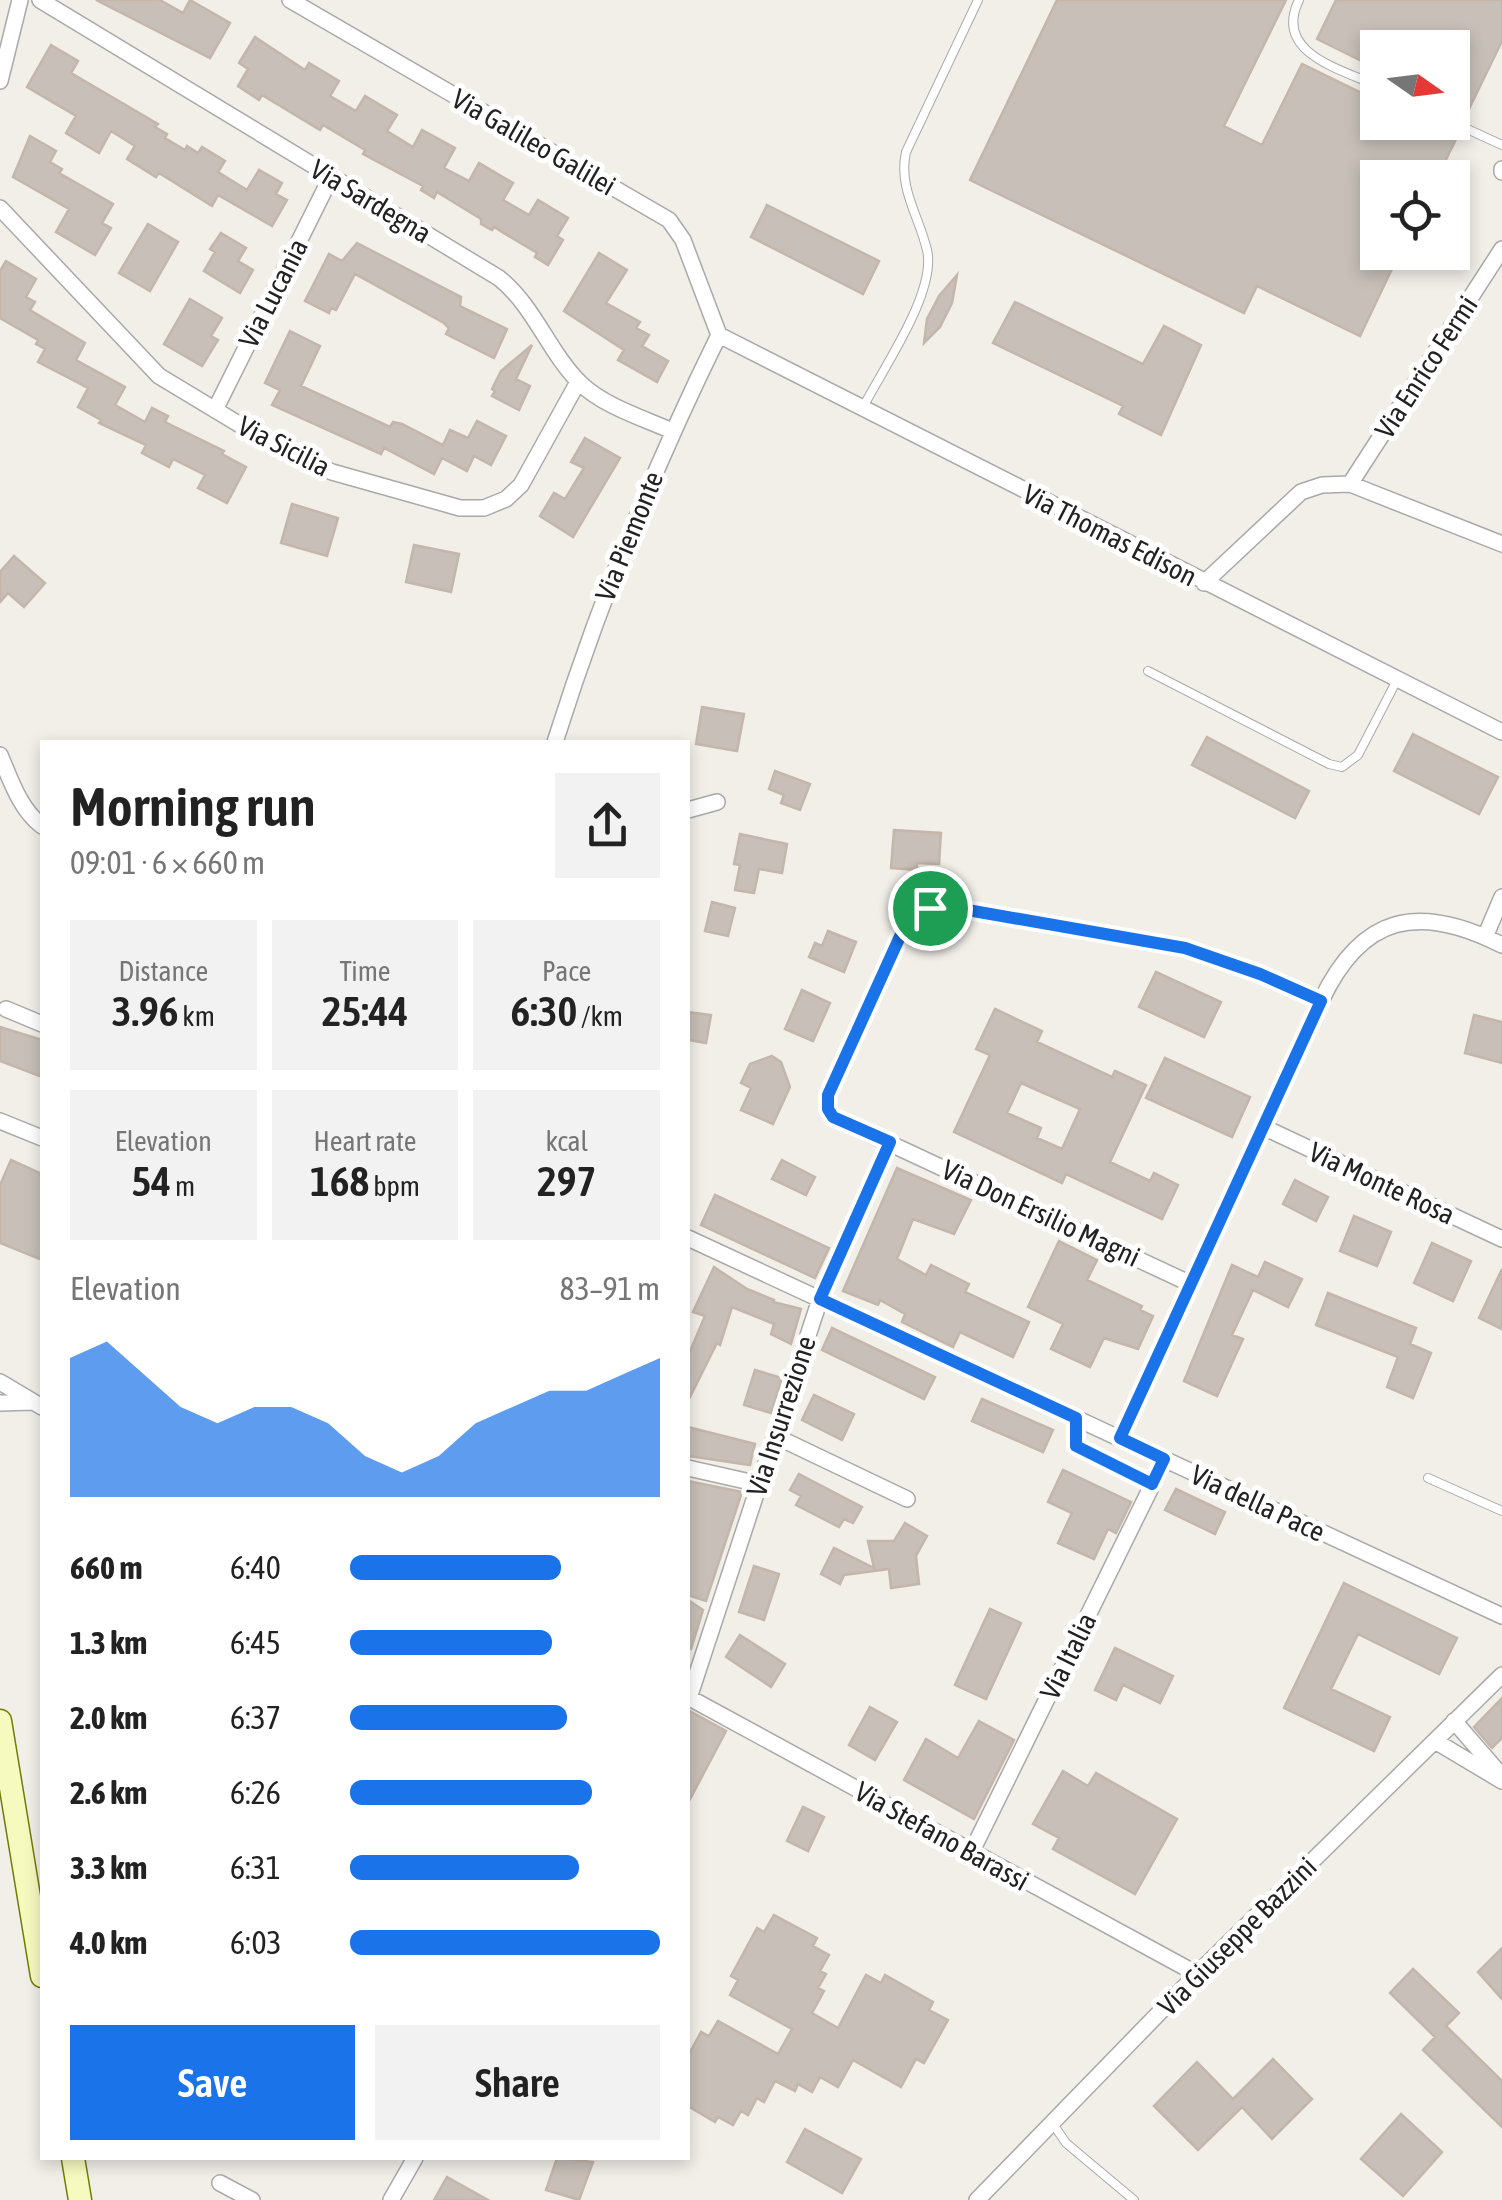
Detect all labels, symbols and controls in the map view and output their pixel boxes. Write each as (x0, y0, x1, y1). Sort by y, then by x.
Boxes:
north arrow (1360, 30, 1470, 140)
map controls (1360, 30, 1470, 270)
street label: Via Galileo Galilei (447, 82, 621, 202)
street label: Via Sardegna (305, 153, 437, 249)
button: locate (1360, 160, 1470, 270)
street label: Via Lucania (232, 233, 314, 353)
street label: Via Enrico Fermi (1368, 290, 1484, 444)
street label: Via Sicilia (233, 409, 335, 483)
street label: Via Piemonte (589, 467, 669, 605)
street label: Via Thomas Edison (1018, 477, 1202, 593)
button: share (555, 773, 660, 878)
text: Morning run (70, 775, 316, 838)
text: 09:01 · 6 × 660 m (70, 844, 265, 881)
pin (888, 866, 973, 951)
icon: arrive (903, 881, 958, 936)
text: Distance (118, 955, 208, 987)
text: Time (339, 955, 391, 987)
text: Pace (542, 955, 591, 987)
text: 3.96 (112, 987, 179, 1035)
text: 25:44 (322, 987, 408, 1035)
text: 6:30 (510, 987, 577, 1035)
text: km (179, 1000, 215, 1032)
text: /km (577, 1000, 623, 1032)
text: Elevation (115, 1125, 212, 1157)
text: Heart rate (313, 1125, 417, 1157)
text: kcal (545, 1125, 588, 1157)
street label: Via Monte Rosa (1304, 1135, 1460, 1231)
street label: Via Don Ersilio Magni (937, 1153, 1145, 1273)
text: 54 (132, 1157, 171, 1205)
text: 168 (310, 1157, 369, 1205)
text: 297 (537, 1157, 596, 1205)
text: m (171, 1170, 195, 1202)
text: bpm (369, 1170, 420, 1202)
text: Elevation (70, 1270, 181, 1307)
text: 83–91 m (560, 1270, 660, 1307)
street label: Via Insurrezione (740, 1332, 822, 1500)
street label: Via della Pace (1186, 1458, 1330, 1548)
text: 660 m (70, 1549, 143, 1586)
text: 6:40 (230, 1549, 281, 1586)
street label: Via Italia (1033, 1608, 1103, 1704)
text: 1.3 km (70, 1624, 147, 1661)
text: 6:45 (230, 1624, 281, 1661)
text: 2.0 km (70, 1699, 147, 1736)
text: 6:37 (230, 1699, 281, 1736)
text: 2.6 km (70, 1774, 147, 1811)
text: 6:26 (230, 1774, 281, 1811)
street label: Via Stefano Barassi (849, 1775, 1035, 1897)
text: 3.3 km (70, 1849, 147, 1886)
text: 6:31 (230, 1849, 281, 1886)
street label: Via Giuseppe Bazzini (1151, 1850, 1323, 2022)
text: 4.0 km (70, 1924, 147, 1961)
text: 6:03 (230, 1924, 281, 1961)
button: Save (70, 2025, 355, 2140)
button: Share (375, 2025, 660, 2140)

